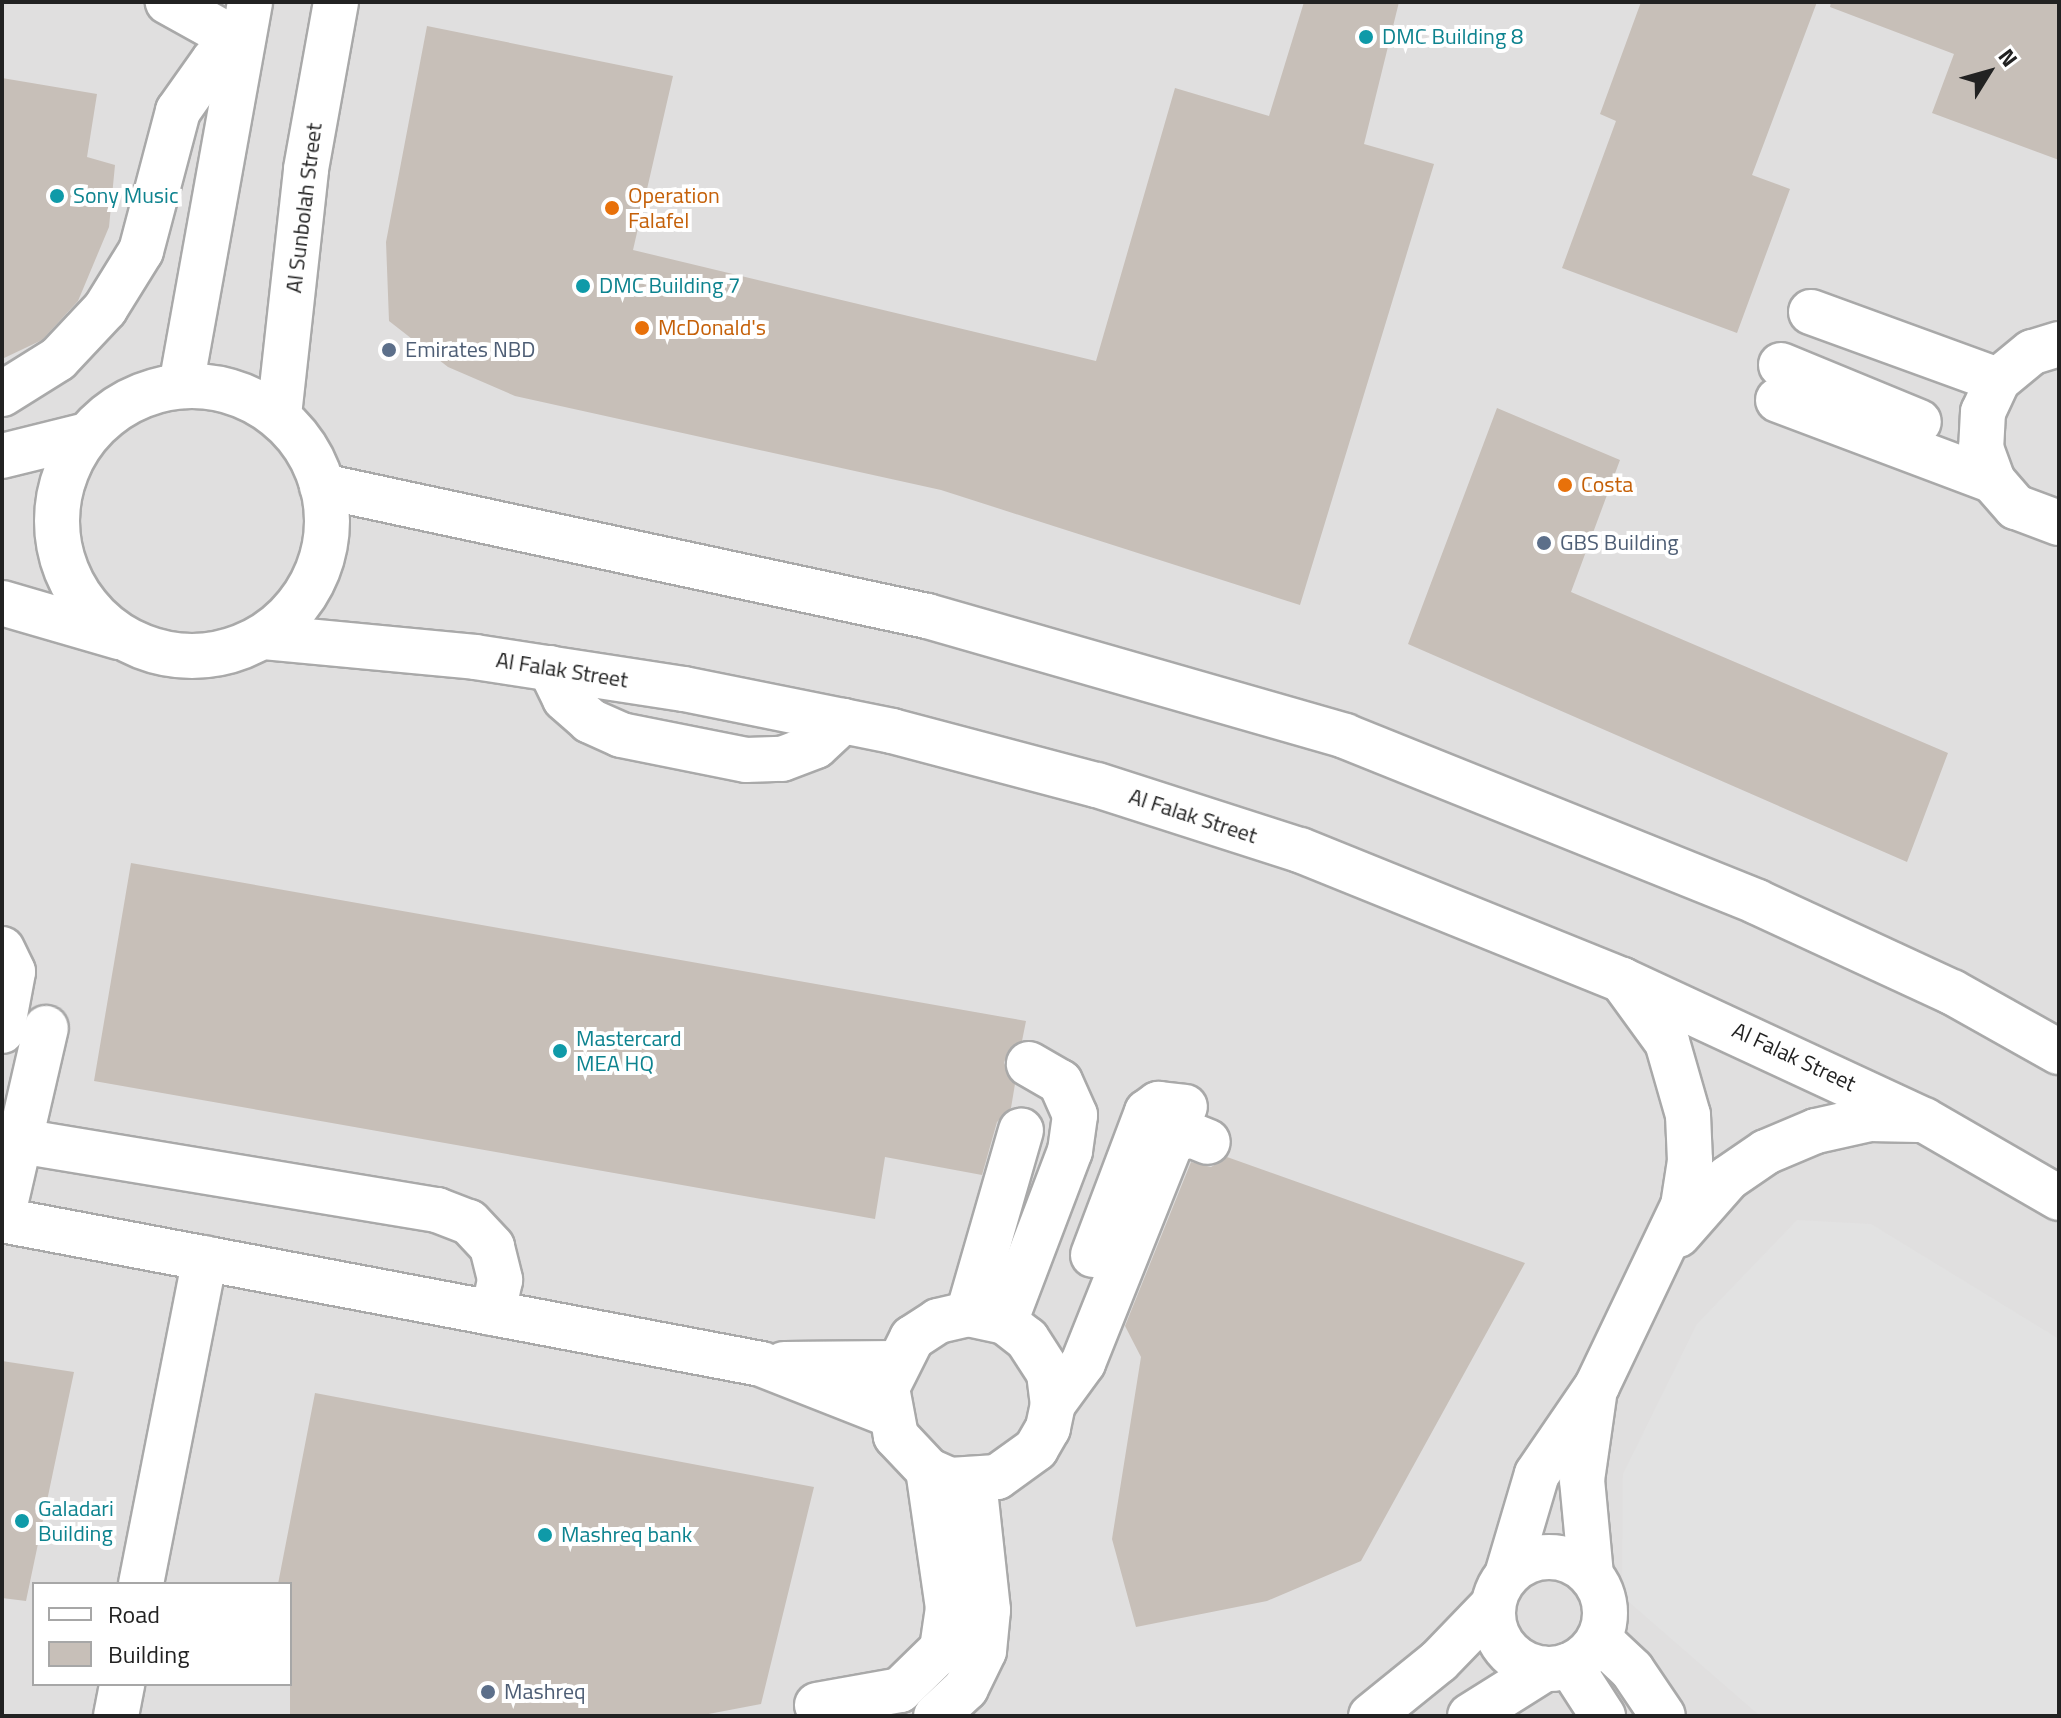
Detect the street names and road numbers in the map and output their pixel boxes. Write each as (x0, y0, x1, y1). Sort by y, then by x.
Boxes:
street label: Al Sunbolah Street (280, 121, 328, 295)
street label: Al Falak Street (494, 647, 630, 693)
street label: Al Falak Street (1126, 783, 1260, 849)
street label: Al Falak Street (1728, 1017, 1860, 1097)

